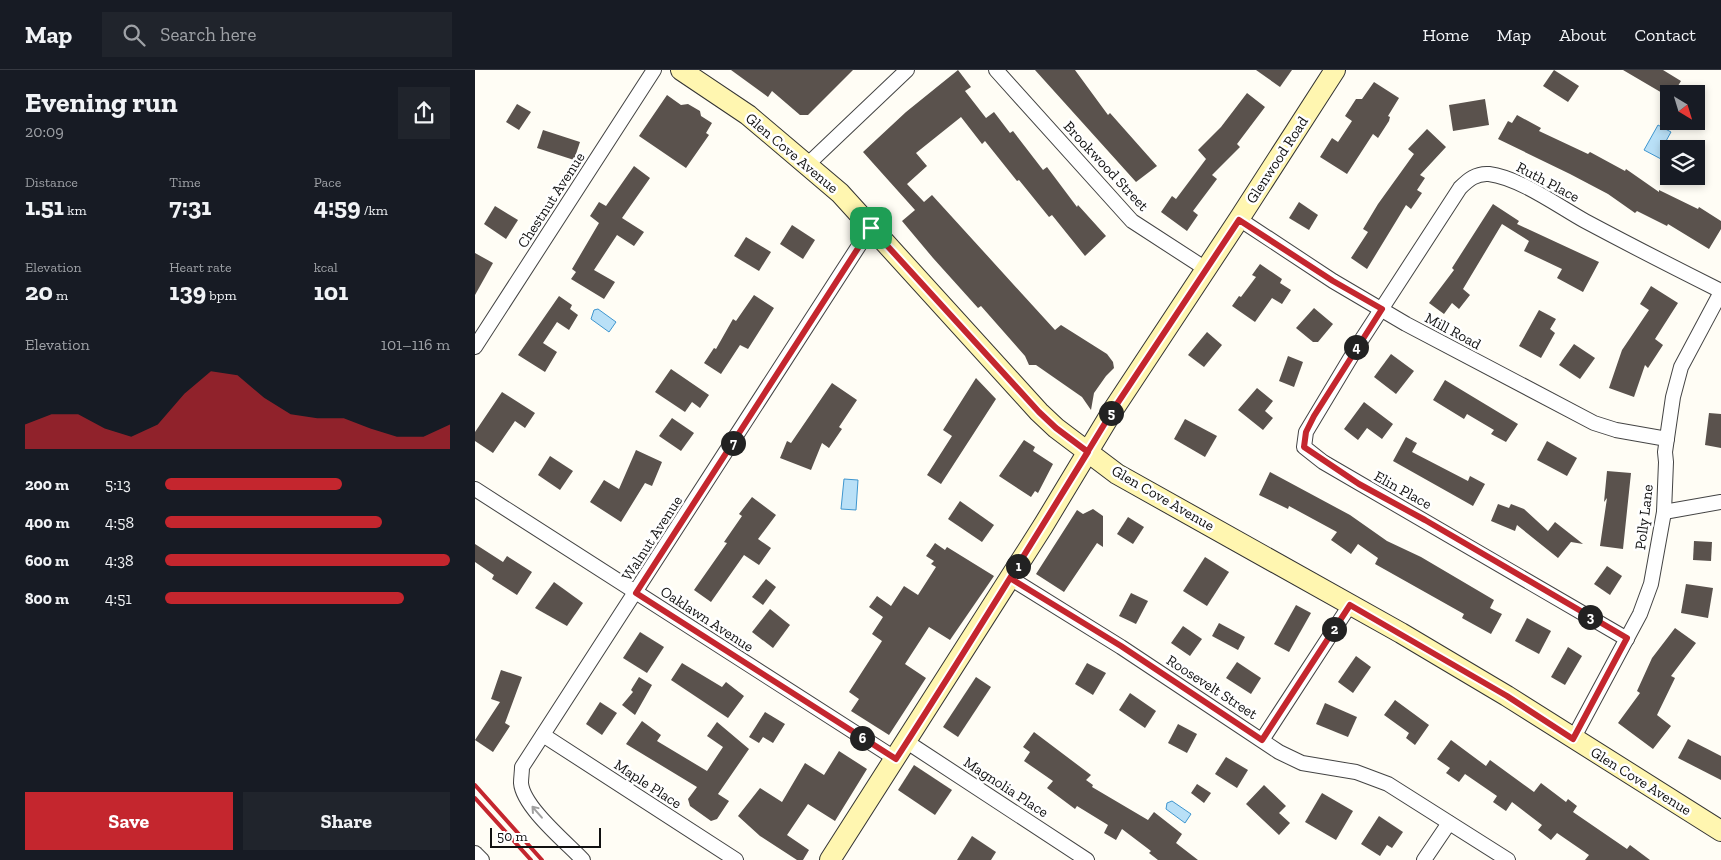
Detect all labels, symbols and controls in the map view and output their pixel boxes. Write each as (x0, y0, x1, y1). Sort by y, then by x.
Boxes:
search box (102, 12, 452, 57)
text: Map (25, 20, 72, 49)
icon: search (120, 21, 148, 49)
text: Search here (160, 23, 257, 46)
text: Home (1422, 24, 1469, 46)
text: Map (1497, 24, 1531, 46)
text: About (1559, 24, 1606, 46)
text: Contact (1634, 24, 1696, 46)
north arrow (1660, 85, 1705, 130)
map controls (1660, 85, 1705, 185)
text: Evening run (25, 86, 178, 119)
button: share (398, 87, 450, 139)
street label: Glen Cove Avenue (742, 109, 842, 197)
street label: Glenwood Road (1242, 112, 1312, 207)
street label: Brookwood Street (1060, 117, 1153, 215)
text: 20:09 (25, 122, 64, 141)
button: layers (1660, 140, 1705, 185)
street label: Chestnut Avenue (513, 149, 589, 251)
street label: Ruth Place (1513, 158, 1583, 206)
text: Distance (25, 174, 78, 191)
text: Time (169, 174, 201, 191)
text: Pace (314, 174, 341, 191)
text: 1.51 (25, 191, 64, 221)
text: 7:31 (169, 191, 211, 221)
text: 4:59 (314, 191, 361, 221)
text: km (64, 202, 87, 219)
text: /km (361, 202, 388, 219)
pin (850, 207, 892, 249)
icon: arrive (857, 214, 885, 242)
text: Elevation (25, 259, 82, 276)
text: Heart rate (169, 259, 232, 276)
text: kcal (314, 259, 338, 276)
text: 20 (25, 276, 53, 306)
text: 139 (169, 276, 206, 306)
text: 101 (314, 276, 348, 306)
text: m (53, 287, 68, 304)
text: bpm (206, 287, 237, 304)
street label: Mill Road (1422, 309, 1485, 354)
pin: 4 (1343, 334, 1369, 360)
text: Elevation (25, 335, 90, 354)
text: 101–116 m (381, 335, 450, 354)
text: 4 (1353, 339, 1360, 356)
pin: 5 (1099, 400, 1123, 426)
text: 5 (1108, 405, 1115, 422)
pin: 7 (721, 430, 745, 456)
text: 7 (730, 435, 737, 452)
street label: Glen Cove Avenue (1109, 461, 1217, 535)
street label: Elin Place (1371, 467, 1435, 513)
text: 200 m (25, 475, 69, 494)
text: 5:13 (105, 475, 131, 494)
street label: Polly Lane (1631, 483, 1657, 551)
street label: Walnut Avenue (618, 492, 686, 584)
text: 400 m (25, 513, 70, 532)
text: 4:58 (105, 513, 134, 532)
text: 600 m (25, 551, 69, 570)
text: 4:38 (105, 551, 134, 570)
pin: 1 (1005, 554, 1031, 578)
text: 1 (1016, 558, 1021, 575)
street label: Oaklawn Avenue (657, 582, 757, 656)
text: 800 m (25, 589, 69, 608)
text: 4:51 (105, 589, 132, 608)
pin: 3 (1577, 604, 1603, 630)
text: 3 (1587, 609, 1594, 626)
pin: 2 (1321, 616, 1347, 642)
text: 2 (1331, 621, 1338, 638)
street label: Roosevelt Street (1163, 651, 1261, 723)
pin: 6 (849, 726, 875, 750)
text: 6 (859, 730, 866, 747)
street label: Glen Cove Avenue (1587, 743, 1695, 819)
street label: Magnolia Place (960, 753, 1052, 821)
street label: Maple Place (611, 756, 685, 812)
button: Save (25, 792, 233, 850)
button: Share (243, 792, 450, 850)
one-way arrow (532, 805, 543, 818)
scale bar (490, 825, 601, 848)
text: 50 m (497, 828, 528, 845)

